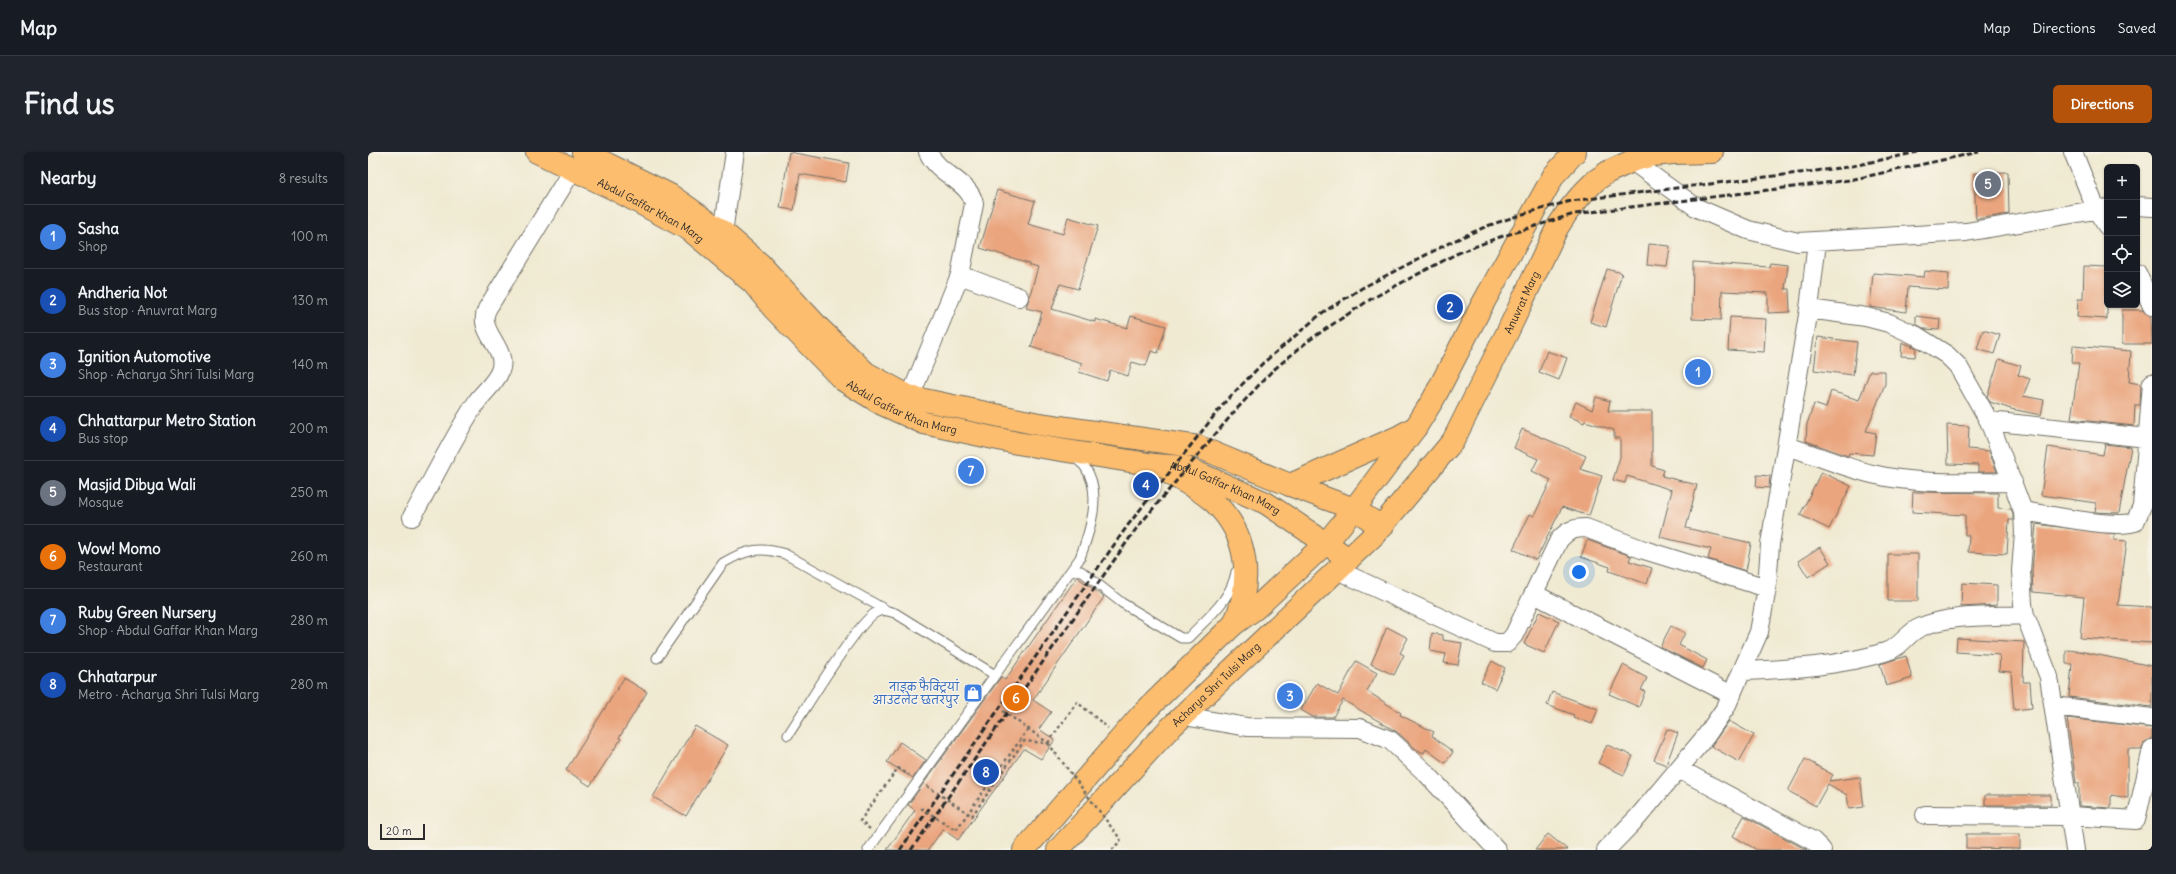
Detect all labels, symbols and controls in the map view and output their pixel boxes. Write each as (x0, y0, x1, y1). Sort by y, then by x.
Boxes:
text: Map (20, 16, 57, 40)
text: Map (1983, 19, 2010, 37)
text: Directions (2032, 19, 2096, 37)
text: Saved (2118, 19, 2156, 37)
button: Directions (2053, 85, 2152, 123)
text: Find us (24, 86, 115, 122)
map controls (2104, 164, 2140, 308)
button: + (2104, 164, 2140, 200)
text: Nearby (40, 167, 96, 189)
pin: 5 (1975, 169, 2001, 199)
text: 8 results (279, 170, 328, 187)
street label: Abdul Gaffar Khan Marg (595, 175, 707, 246)
button: − (2104, 200, 2140, 236)
text: Sasha (78, 219, 119, 238)
text: 1 (50, 228, 56, 245)
text: 100 m (291, 228, 328, 245)
button: locate (2104, 236, 2140, 272)
text: Shop (78, 238, 107, 255)
street label: Anuvrat Marg (1501, 269, 1543, 336)
button: layers (2104, 272, 2140, 308)
text: Andheria Not (78, 283, 167, 302)
text: 2 (49, 292, 57, 309)
text: 130 m (292, 292, 328, 309)
pin: 2 (1437, 292, 1463, 322)
text: Bus stop · Anuvrat Marg (78, 302, 217, 319)
text: Ignition Automotive (78, 347, 211, 366)
text: 3 (49, 356, 57, 373)
text: 140 m (292, 356, 328, 373)
pin: 1 (1685, 357, 1711, 387)
text: Shop · Acharya Shri Tulsi Marg (78, 366, 254, 383)
street label: Abdul Gaffar Khan Marg (844, 377, 958, 437)
text: Chhattarpur Metro Station (78, 411, 256, 430)
text: 4 (49, 420, 57, 437)
text: 200 m (289, 420, 328, 437)
text: Bus stop (78, 430, 128, 447)
pin: 7 (958, 456, 984, 486)
street label: Abdul Gaffar Khan Marg (1169, 459, 1283, 518)
pin: 4 (1133, 470, 1159, 500)
text: Masjid Dibya Wali (78, 475, 196, 494)
text: 5 (49, 484, 57, 501)
text: 250 m (290, 484, 328, 501)
text: Mosque (78, 494, 123, 511)
text: Wow! Momo (78, 539, 161, 558)
text: 6 (49, 548, 57, 565)
text: 260 m (290, 548, 328, 565)
text: Restaurant (78, 558, 143, 575)
your location (1569, 562, 1589, 582)
text: Ruby Green Nursery (78, 603, 216, 622)
text: 7 (50, 612, 56, 629)
text: 280 m (290, 612, 328, 629)
text: Shop · Abdul Gaffar Khan Marg (78, 622, 258, 639)
street label: Acharya Shri Tulsi Marg (1169, 639, 1263, 730)
text: Chhatarpur (78, 667, 157, 686)
text: 8 (49, 676, 57, 693)
text: 280 m (290, 676, 328, 693)
place label: नाइक फैक्ट्रियां आउटलेट छतरपुर (872, 676, 960, 708)
pin: 3 (1277, 681, 1303, 711)
shop icon: नाइक फैक्ट्रियां आउटलेट छतरपुर (962, 682, 984, 704)
pin: 6 (1003, 683, 1029, 713)
text: Metro · Acharya Shri Tulsi Marg (78, 686, 259, 703)
pin: 8 (973, 757, 999, 787)
scale bar (380, 822, 425, 841)
text: 20 m (386, 824, 412, 838)

